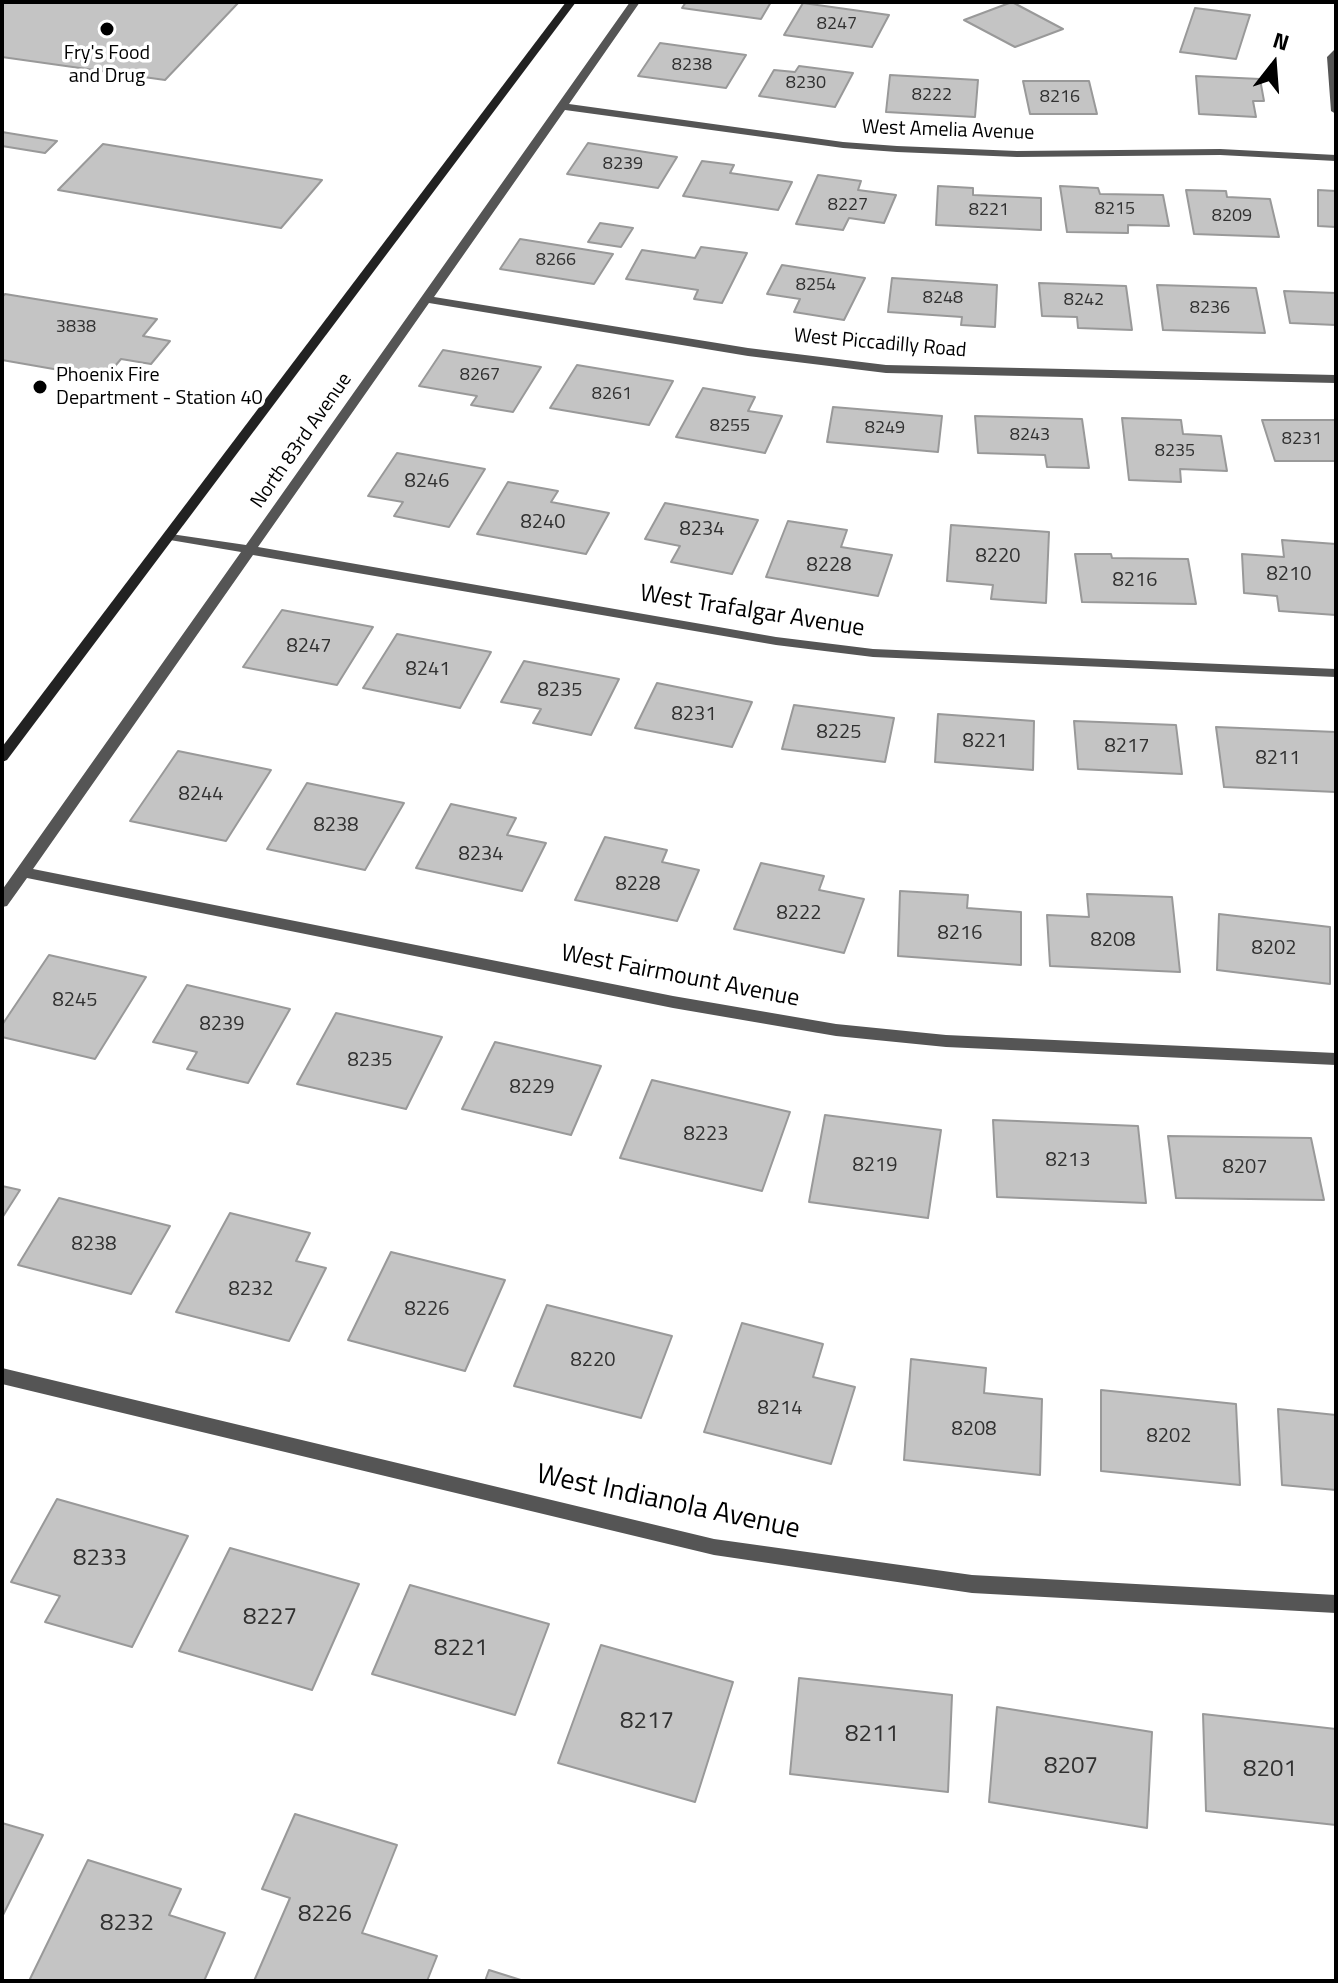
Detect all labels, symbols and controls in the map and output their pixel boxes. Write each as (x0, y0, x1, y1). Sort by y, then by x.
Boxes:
house number: 8247 (817, 14, 857, 36)
marker: Fry's Food and Drug (98, 20, 116, 38)
text: N (1269, 23, 1293, 60)
north arrow (1234, 24, 1314, 104)
place label: Fry's Food and Drug (64, 42, 150, 89)
house number: 8238 (672, 55, 712, 77)
house number: 8230 (786, 73, 826, 95)
house number: 8222 (912, 85, 952, 107)
house number: 8216 (1040, 87, 1080, 109)
street label: West Amelia Avenue (861, 116, 1035, 146)
house number: 8239 (603, 154, 643, 176)
house number: 8227 (828, 195, 868, 217)
house number: 8215 (1095, 199, 1135, 221)
house number: 8221 (969, 200, 1009, 222)
house number: 8209 (1212, 206, 1252, 228)
house number: 8266 (536, 250, 576, 272)
house number: 8254 (796, 275, 836, 297)
house number: 8248 (923, 288, 963, 310)
house number: 8242 (1064, 290, 1104, 312)
house number: 8236 (1190, 298, 1230, 320)
house number: 3838 (56, 317, 96, 339)
street label: West Piccadilly Road (793, 324, 967, 364)
place label: Phoenix Fire Department - Station 40 (56, 364, 263, 411)
house number: 8267 (460, 365, 500, 387)
street label: North 83rd Avenue (246, 369, 358, 513)
marker: Phoenix Fire Department - Station 40 (31, 378, 49, 396)
house number: 8261 (592, 384, 632, 406)
house number: 8255 (710, 416, 750, 438)
house number: 8249 (865, 418, 905, 440)
house number: 8243 (1010, 425, 1050, 447)
house number: 8231 (1282, 429, 1322, 451)
house number: 8235 (1155, 441, 1195, 463)
house number: 8246 (405, 470, 449, 494)
house number: 8240 (521, 511, 565, 535)
house number: 8234 (680, 518, 724, 542)
house number: 8220 (976, 545, 1020, 569)
house number: 8228 (807, 554, 851, 578)
house number: 8210 (1267, 563, 1311, 587)
house number: 8216 (1113, 569, 1157, 593)
street label: West Trafalgar Avenue (638, 580, 866, 644)
house number: 8247 (287, 635, 331, 659)
house number: 8241 (406, 658, 450, 682)
house number: 8235 (538, 679, 582, 703)
house number: 8231 (672, 703, 716, 727)
house number: 8225 (817, 721, 861, 745)
house number: 8221 (963, 730, 1007, 754)
house number: 8217 (1105, 735, 1149, 759)
house number: 8211 (1256, 747, 1300, 771)
house number: 8244 (179, 783, 223, 807)
house number: 8238 (314, 814, 358, 838)
house number: 8234 (459, 843, 503, 867)
house number: 8228 (616, 873, 660, 897)
house number: 8222 (777, 902, 821, 926)
house number: 8216 (938, 922, 982, 946)
house number: 8208 (1091, 929, 1135, 953)
house number: 8202 (1252, 937, 1296, 961)
street label: West Fairmount Avenue (558, 940, 802, 1014)
house number: 8245 (53, 989, 97, 1013)
house number: 8239 (200, 1013, 244, 1037)
house number: 8235 (348, 1049, 392, 1073)
house number: 8229 (510, 1076, 554, 1100)
house number: 8223 (684, 1123, 728, 1147)
house number: 8213 (1046, 1149, 1090, 1173)
house number: 8219 (853, 1154, 897, 1178)
house number: 8207 (1223, 1156, 1267, 1180)
house number: 8238 (72, 1233, 116, 1257)
house number: 8232 (229, 1278, 273, 1302)
house number: 8226 (405, 1298, 449, 1322)
house number: 8220 (571, 1349, 615, 1373)
house number: 8214 (758, 1397, 802, 1421)
house number: 8208 (952, 1418, 996, 1442)
house number: 8202 (1147, 1425, 1191, 1449)
street label: West Indianola Avenue (533, 1459, 803, 1547)
house number: 8233 (73, 1545, 127, 1573)
house number: 8227 (243, 1604, 297, 1632)
house number: 8221 (434, 1635, 488, 1663)
house number: 8217 (620, 1708, 674, 1736)
house number: 8211 (845, 1721, 899, 1749)
house number: 8207 (1044, 1753, 1098, 1781)
house number: 8201 (1243, 1756, 1297, 1784)
house number: 8226 (298, 1901, 352, 1929)
house number: 8232 (100, 1910, 154, 1938)

